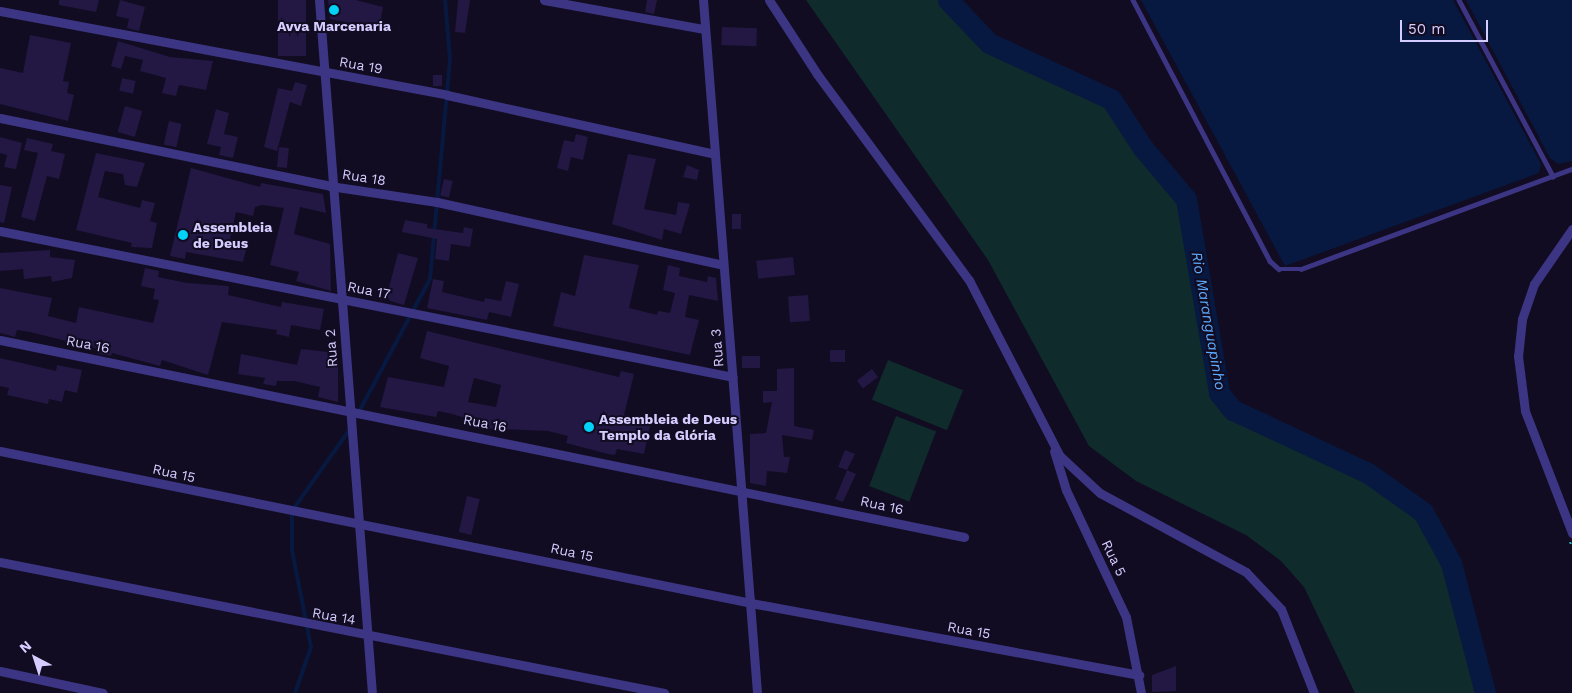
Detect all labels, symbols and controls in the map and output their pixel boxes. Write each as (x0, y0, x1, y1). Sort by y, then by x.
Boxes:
marker: Avva Marcenaria (328, 4, 340, 16)
scale bar (1402, 10, 1490, 42)
place label: Avva Marcenaria (277, 18, 391, 34)
text: 50 m (1408, 20, 1445, 38)
street label: Rua 19 (338, 53, 384, 77)
street label: Rua 18 (341, 165, 387, 189)
place label: Assembleia de Deus (193, 219, 272, 252)
marker: Assembleia de Deus (177, 229, 189, 241)
water label: Rio Maranguapinho (1187, 250, 1229, 392)
street label: Rua 17 (346, 278, 392, 302)
street label: Rua 2 (321, 328, 341, 368)
street label: Rua 3 (707, 328, 727, 368)
street label: Rua 16 (65, 332, 111, 356)
street label: Rua 16 (462, 411, 508, 435)
place label: Assembleia de Deus Templo da Glória (599, 411, 737, 444)
marker: Assembleia de Deus Templo da Glória (583, 421, 595, 433)
street label: Rua 15 (151, 460, 197, 486)
street label: Rua 16 (859, 492, 905, 518)
street label: Rua 5 (1098, 537, 1130, 579)
street label: Rua 15 (549, 539, 595, 565)
street label: Rua 14 (311, 604, 357, 628)
street label: Rua 15 (946, 618, 992, 642)
north arrow (10, 633, 60, 683)
text: N (16, 637, 34, 656)

